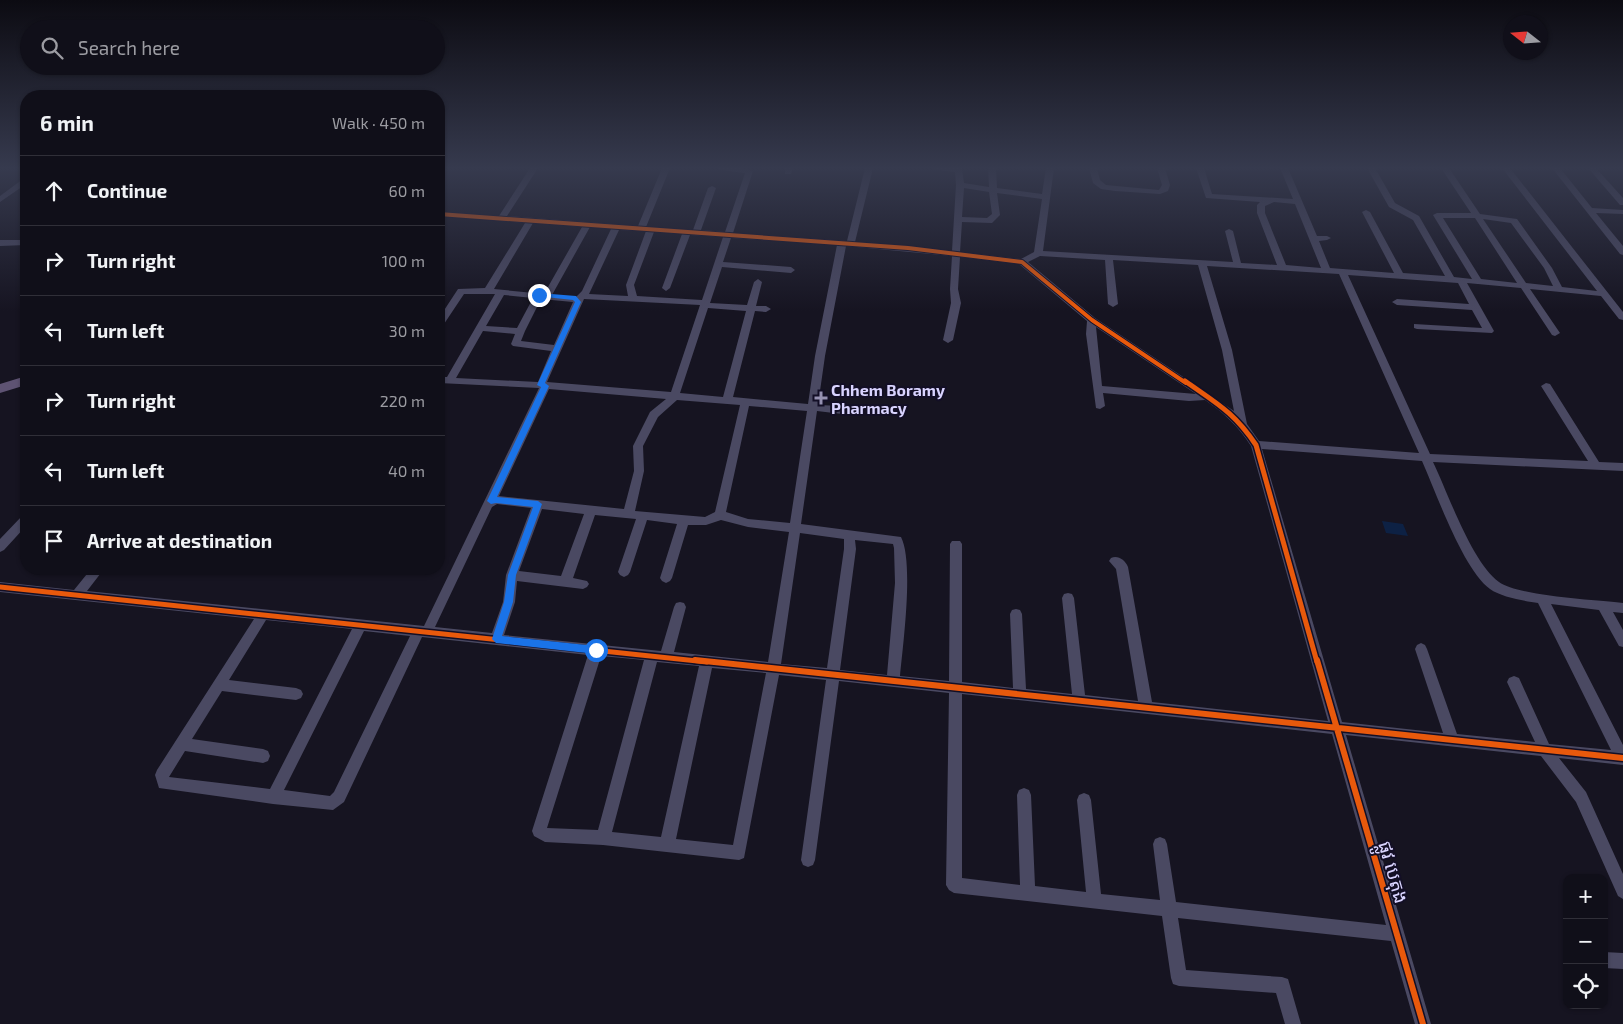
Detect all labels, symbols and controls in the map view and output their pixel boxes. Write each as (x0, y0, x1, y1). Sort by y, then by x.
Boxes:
north arrow (1503, 15, 1548, 60)
search box (20, 20, 445, 75)
icon: search (38, 34, 66, 62)
text: Search here (78, 36, 180, 59)
text: 6 min (40, 110, 94, 135)
text: Walk · 450 m (332, 113, 425, 132)
icon: ahead (40, 177, 68, 205)
text: Continue (87, 179, 167, 202)
text: 60 m (389, 181, 425, 200)
icon: right (40, 247, 68, 275)
text: Turn right (87, 249, 175, 272)
text: 100 m (382, 251, 425, 270)
route end (528, 284, 551, 307)
icon: left (40, 317, 68, 345)
text: Turn left (87, 319, 164, 342)
text: 30 m (389, 321, 425, 340)
place label: Chhem Boramy Pharmacy (831, 380, 945, 418)
icon: right (40, 387, 68, 415)
text: Turn right (87, 389, 175, 412)
text: 220 m (380, 391, 425, 410)
marker: Chhem Boramy Pharmacy (815, 392, 827, 404)
icon: left (40, 457, 68, 485)
text: Turn left (87, 459, 164, 482)
text: 40 m (388, 461, 425, 480)
icon: arrive (40, 527, 68, 555)
text: Arrive at destination (87, 529, 272, 552)
route start (585, 639, 608, 662)
street label: ផ្លូវ បេតុង (1368, 838, 1414, 908)
map controls (1563, 874, 1608, 1009)
button: + (1563, 874, 1608, 919)
button: − (1563, 919, 1608, 964)
button: locate (1563, 964, 1608, 1009)

